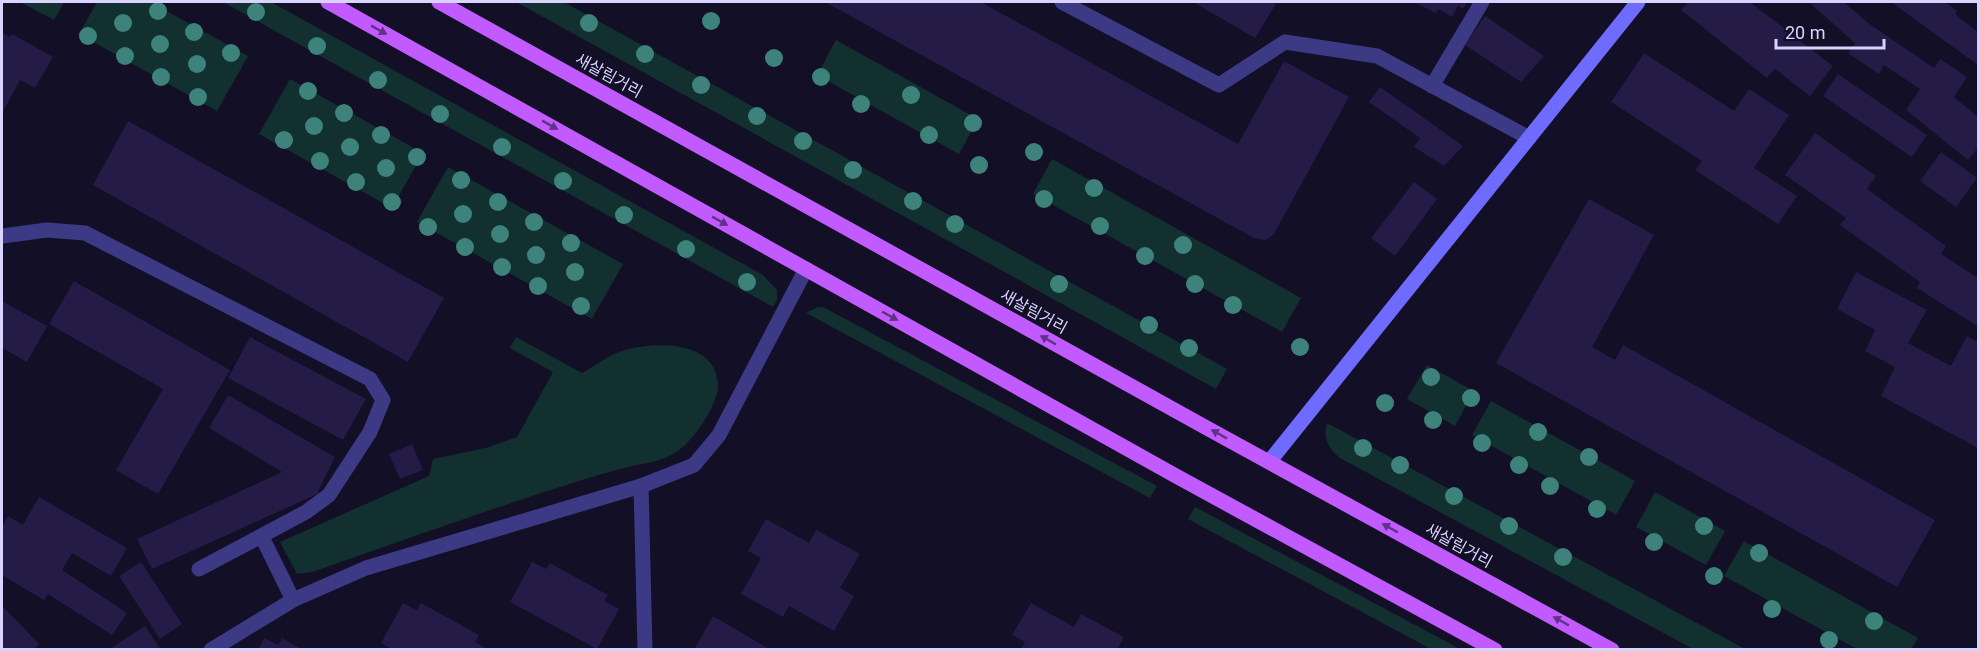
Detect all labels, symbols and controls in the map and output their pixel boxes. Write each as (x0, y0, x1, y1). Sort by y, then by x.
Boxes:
scale bar (1776, 12, 1884, 50)
text: 20 m (1785, 22, 1825, 43)
one-way arrow (371, 25, 388, 35)
street label: 새살림거리 (572, 49, 646, 102)
one-way arrow (541, 120, 558, 130)
one-way arrow (711, 216, 728, 226)
street label: 새살림거리 (997, 285, 1071, 338)
one-way arrow (882, 311, 899, 321)
one-way arrow (1040, 335, 1057, 345)
one-way arrow (1210, 429, 1227, 439)
street label: 새살림거리 (1422, 519, 1496, 572)
one-way arrow (1381, 523, 1398, 533)
one-way arrow (1553, 616, 1569, 627)

